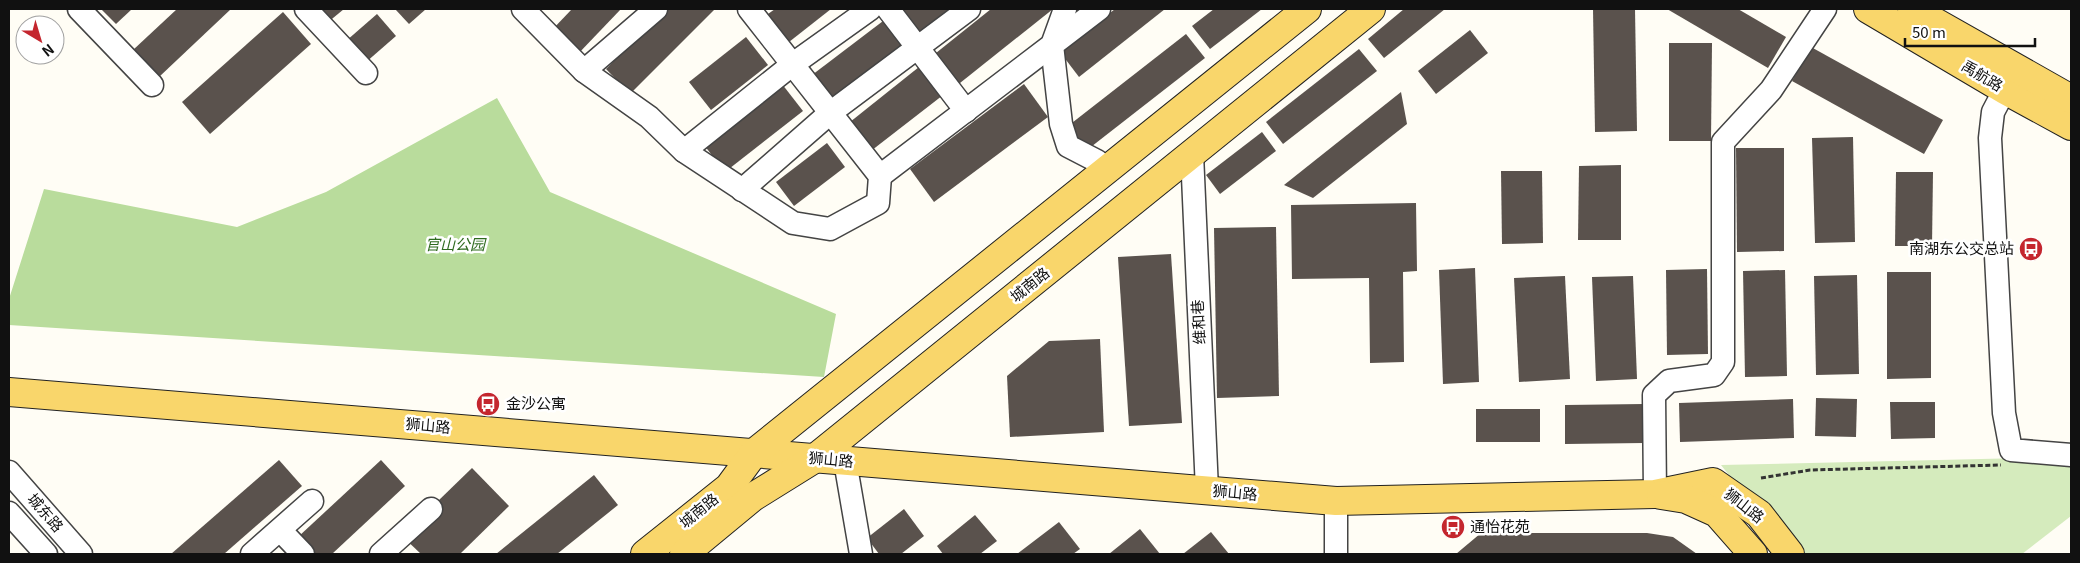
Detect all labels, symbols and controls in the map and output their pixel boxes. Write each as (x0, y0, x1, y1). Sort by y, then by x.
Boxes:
north arrow (15, 15, 65, 65)
scale bar (1905, 15, 2035, 47)
text: 50 m (1912, 21, 1946, 42)
text: N (38, 40, 59, 62)
street label: 禹航路 (1958, 54, 2007, 95)
park label: 官山公园 (425, 233, 487, 254)
bus stop icon: 南湖东公交总站 (2018, 236, 2044, 262)
place label: 南湖东公交总站 (1909, 237, 2014, 258)
street label: 城南路 (1005, 262, 1053, 306)
street label: 维和巷 (1186, 299, 1209, 345)
bus stop icon: 金沙公寓 (475, 391, 501, 417)
place label: 金沙公寓 (506, 392, 566, 413)
street label: 狮山路 (405, 412, 451, 437)
street label: 狮山路 (808, 446, 854, 471)
street label: 狮山路 (1212, 479, 1258, 504)
street label: 狮山路 (1721, 483, 1769, 527)
street label: 城东路 (23, 488, 69, 536)
street label: 城南路 (674, 488, 722, 532)
bus stop icon: 通怡花苑 (1440, 514, 1466, 540)
place label: 通怡花苑 (1470, 515, 1530, 536)

